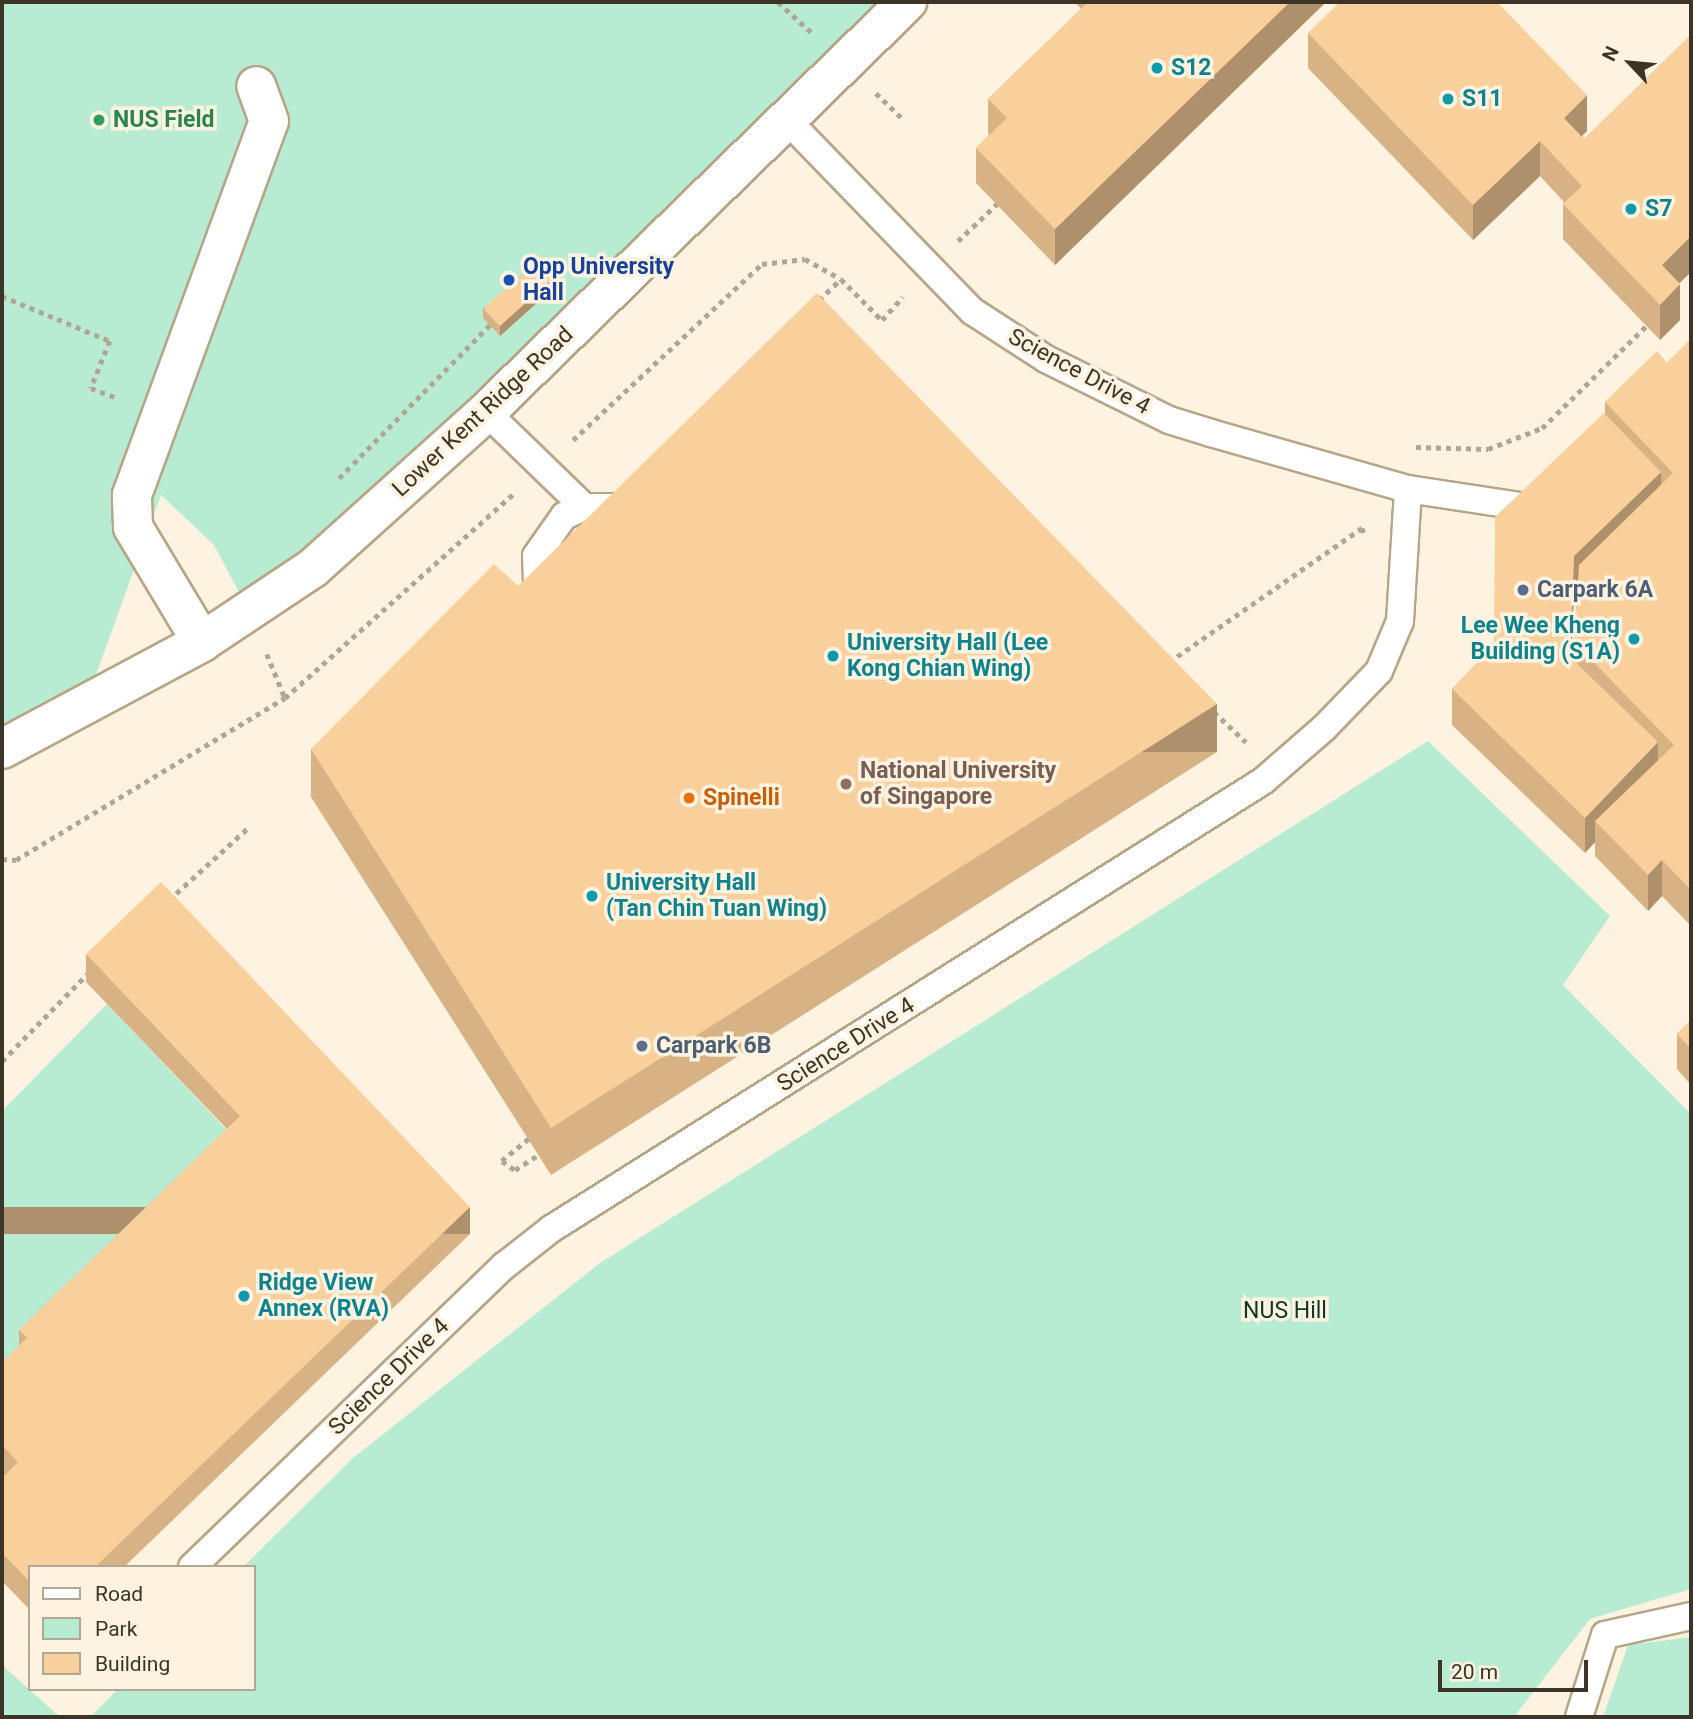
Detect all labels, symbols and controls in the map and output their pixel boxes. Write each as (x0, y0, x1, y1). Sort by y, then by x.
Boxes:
north arrow (1595, 28, 1665, 98)
text: N (1597, 43, 1624, 65)
place label: S12 (1171, 54, 1212, 82)
marker: S12 (1149, 60, 1165, 76)
place label: S11 (1462, 85, 1503, 113)
marker: S11 (1440, 91, 1456, 107)
place label: NUS Field (113, 106, 214, 134)
marker: NUS Field (91, 112, 107, 128)
place label: S7 (1645, 195, 1672, 223)
marker: S7 (1623, 201, 1639, 217)
place label: Opp University Hall (523, 253, 674, 307)
marker: Opp University Hall (501, 272, 517, 288)
street label: Lower Kent Ridge Road (387, 321, 579, 503)
street label: Science Drive 4 (1003, 323, 1155, 421)
place label: Carpark 6A (1537, 576, 1653, 604)
marker: Carpark 6A (1515, 582, 1531, 598)
place label: Lee Wee Kheng Building (S1A) (1461, 612, 1620, 666)
place label: University Hall (Lee Kong Chian Wing) (847, 629, 1048, 683)
marker: Lee Wee Kheng Building (S1A) (1626, 631, 1642, 647)
marker: University Hall (Lee Kong Chian Wing) (825, 648, 841, 664)
place label: National University of Singapore (860, 757, 1056, 811)
marker: National University of Singapore (838, 776, 854, 792)
place label: Spinelli (703, 784, 780, 812)
marker: Spinelli (681, 790, 697, 806)
place label: University Hall (Tan Chin Tuan Wing) (606, 869, 828, 923)
marker: University Hall (Tan Chin Tuan Wing) (584, 888, 600, 904)
street label: Science Drive 4 (772, 992, 920, 1098)
place label: Carpark 6B (656, 1032, 771, 1060)
marker: Carpark 6B (634, 1038, 650, 1054)
place label: Ridge View Annex (RVA) (258, 1269, 389, 1323)
marker: Ridge View Annex (RVA) (236, 1288, 252, 1304)
park label: NUS Hill (1243, 1297, 1327, 1325)
street label: Science Drive 4 (323, 1313, 455, 1441)
legend (28, 1565, 256, 1691)
text: Road (95, 1582, 143, 1606)
text: Park (95, 1617, 137, 1641)
scale bar (1441, 1646, 1592, 1690)
text: Building (95, 1652, 170, 1676)
text: 20 m (1451, 1660, 1498, 1684)

